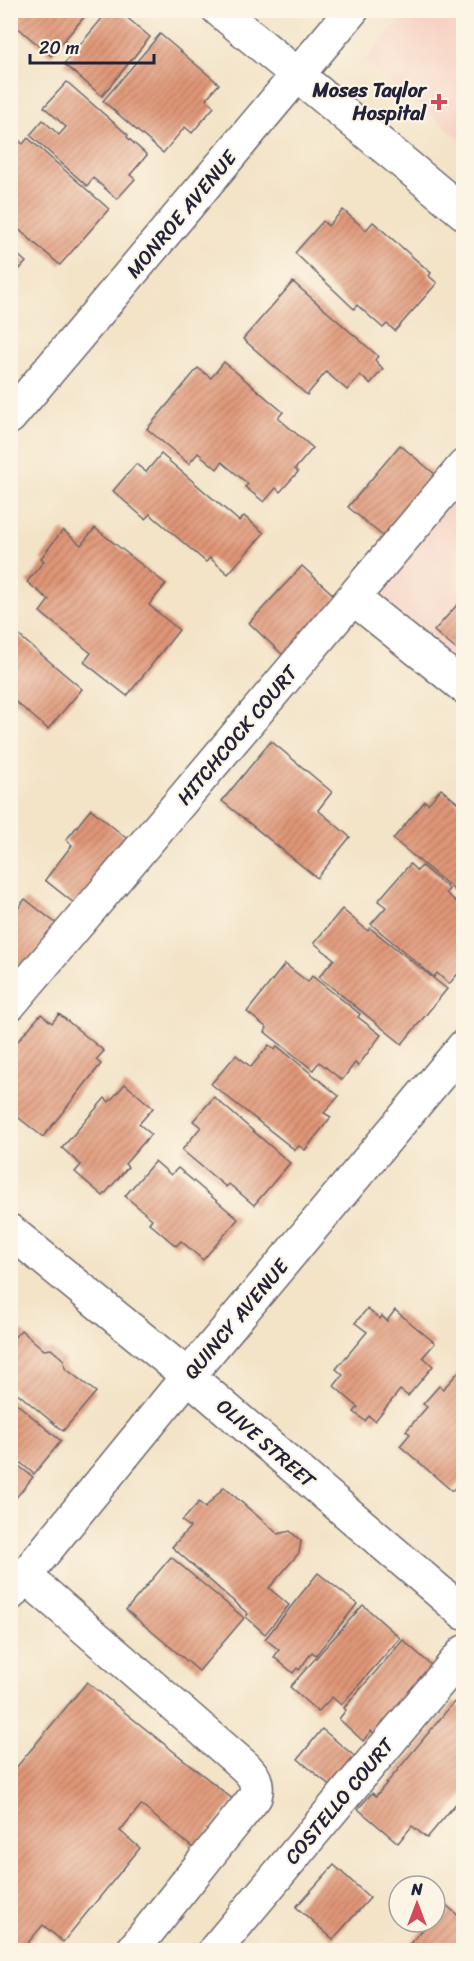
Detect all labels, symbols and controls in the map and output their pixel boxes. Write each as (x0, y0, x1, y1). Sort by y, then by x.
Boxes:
scale bar (30, 27, 154, 65)
text: 20 m (39, 32, 79, 64)
place label: Moses Taylor Hospital (311, 73, 428, 131)
marker: Moses Taylor Hospital (430, 93, 448, 111)
street label: MONROE AVENUE (117, 141, 247, 286)
street label: HITCHCOCK COURT (168, 656, 308, 813)
street label: QUINCY AVENUE (175, 1250, 299, 1388)
street label: OLIVE STREET (208, 1390, 324, 1498)
street label: COSTELLO COURT (276, 1729, 404, 1872)
north arrow (387, 1874, 447, 1934)
text: N (410, 1875, 423, 1904)

